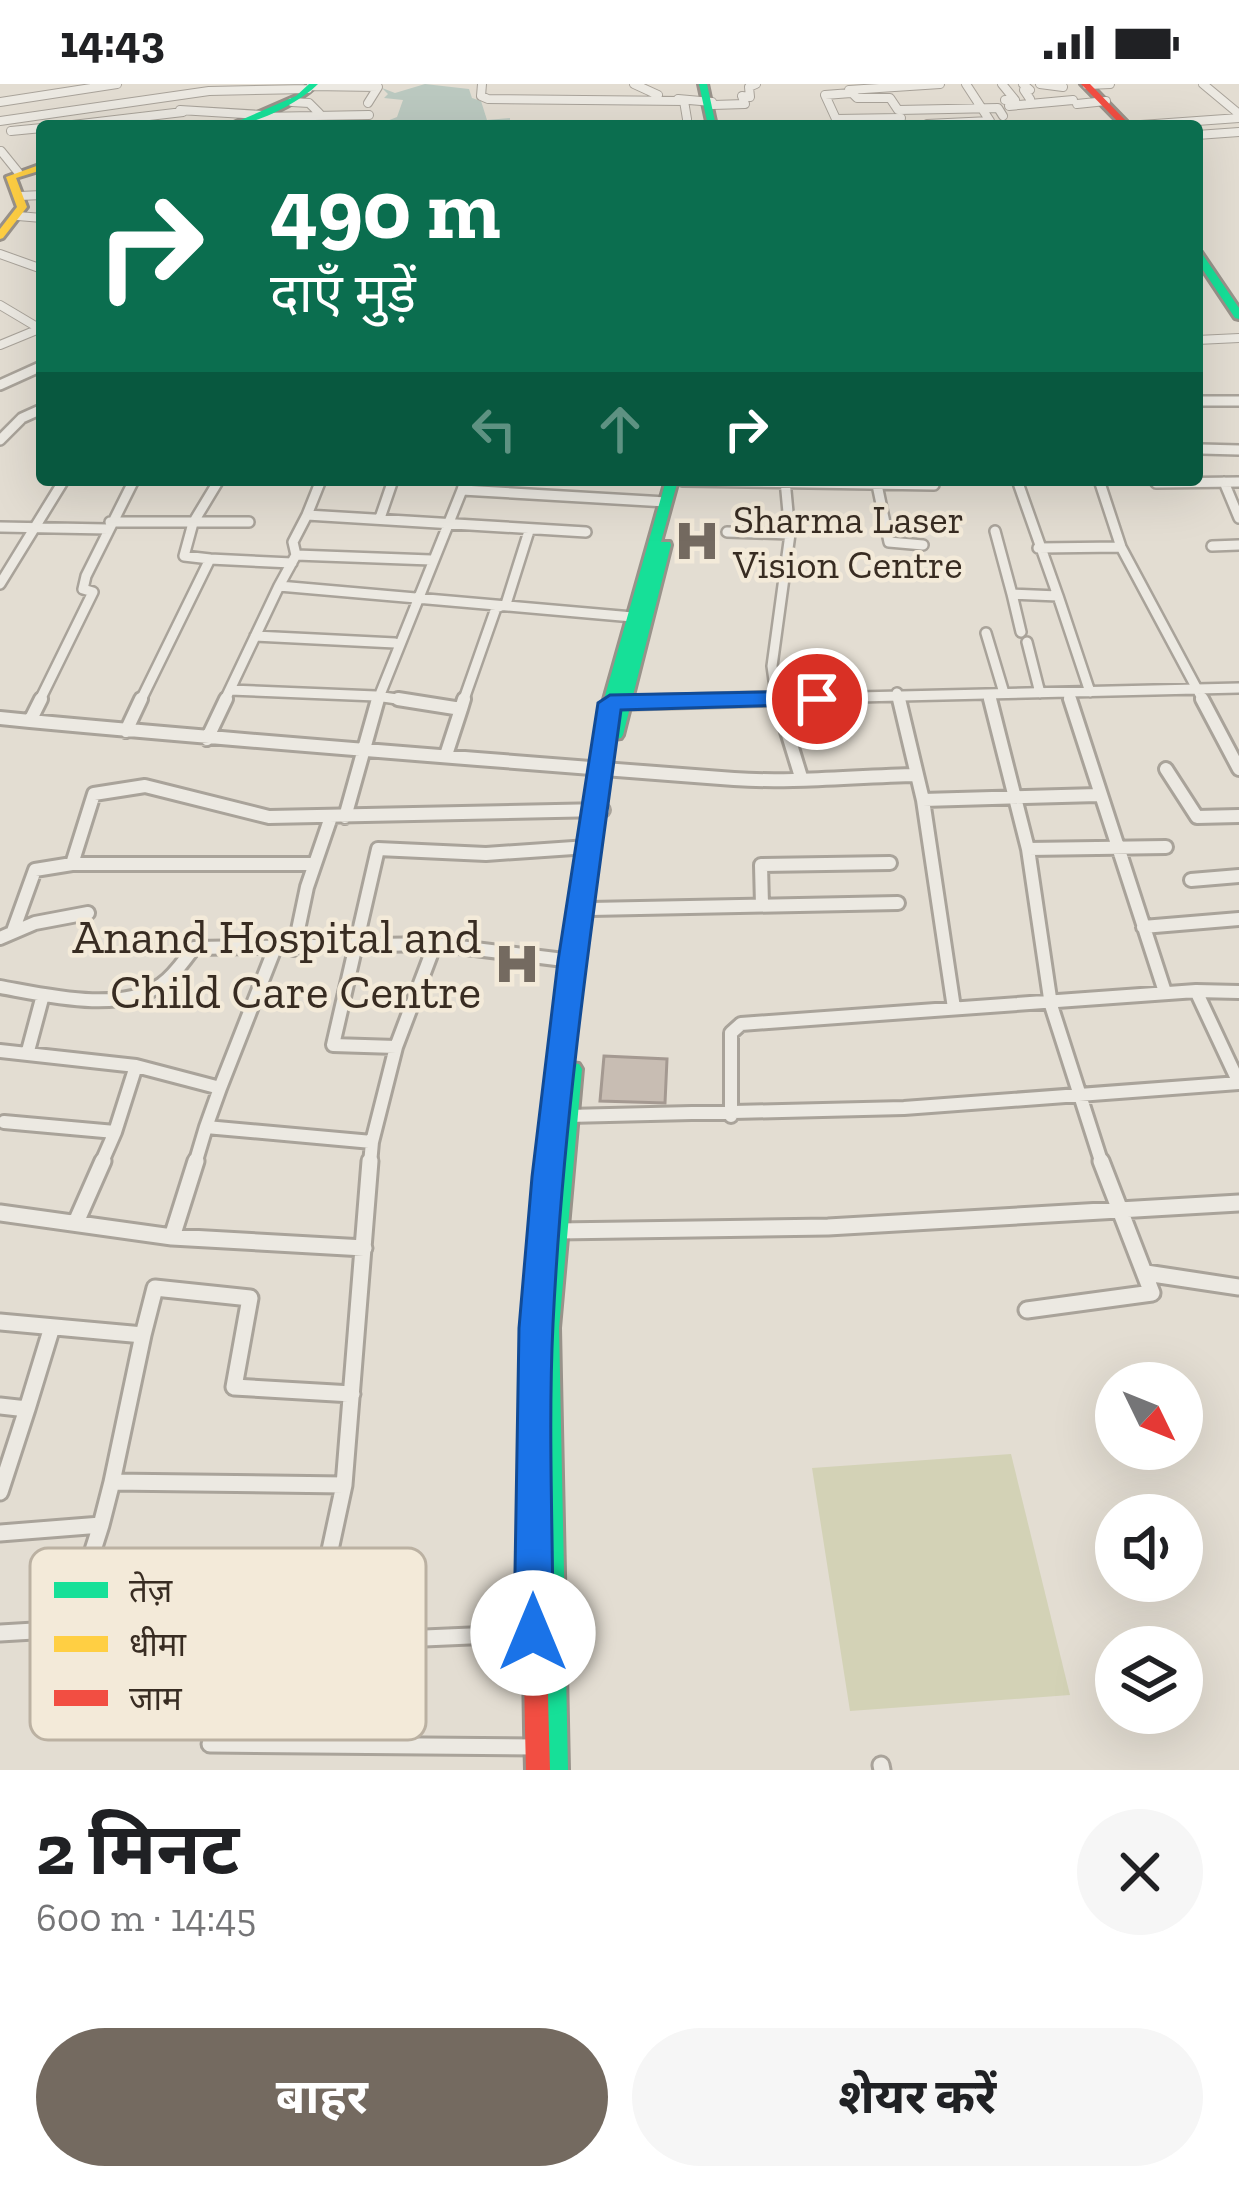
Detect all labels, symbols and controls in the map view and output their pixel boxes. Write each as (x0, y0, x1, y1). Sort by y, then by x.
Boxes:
text: 14:43 (60, 15, 165, 69)
text: 490 m (270, 159, 501, 260)
icon: right (72, 168, 228, 324)
text: दाएँ मुड़ें (270, 261, 416, 326)
icon: left (461, 396, 527, 462)
icon: ahead (587, 396, 653, 462)
icon: right (713, 396, 779, 462)
place label: Sharma Laser Vision Centre (732, 496, 964, 588)
hospital icon: Sharma Laser Vision Centre (672, 516, 722, 566)
pin (766, 648, 868, 750)
icon: arrive (784, 666, 850, 732)
place label: Anand Hospital and Child Care Centre (72, 908, 481, 1020)
hospital icon: Anand Hospital and Child Care Centre (492, 939, 542, 989)
north arrow (1095, 1362, 1203, 1470)
map controls (1095, 1362, 1203, 1734)
button: sound (1095, 1494, 1203, 1602)
legend (30, 1548, 426, 1740)
position arrow (470, 1570, 596, 1696)
text: तेज़ (129, 1571, 173, 1610)
text: धीमा (129, 1625, 188, 1664)
button: layers (1095, 1626, 1203, 1734)
text: जाम (129, 1679, 183, 1718)
text: 2 मिनट (36, 1806, 239, 1892)
button: close (1077, 1809, 1203, 1935)
text: 600 m · 14:45 (36, 1894, 256, 1941)
button: बाहर (36, 2028, 608, 2166)
button: शेयर करें (632, 2028, 1203, 2166)

